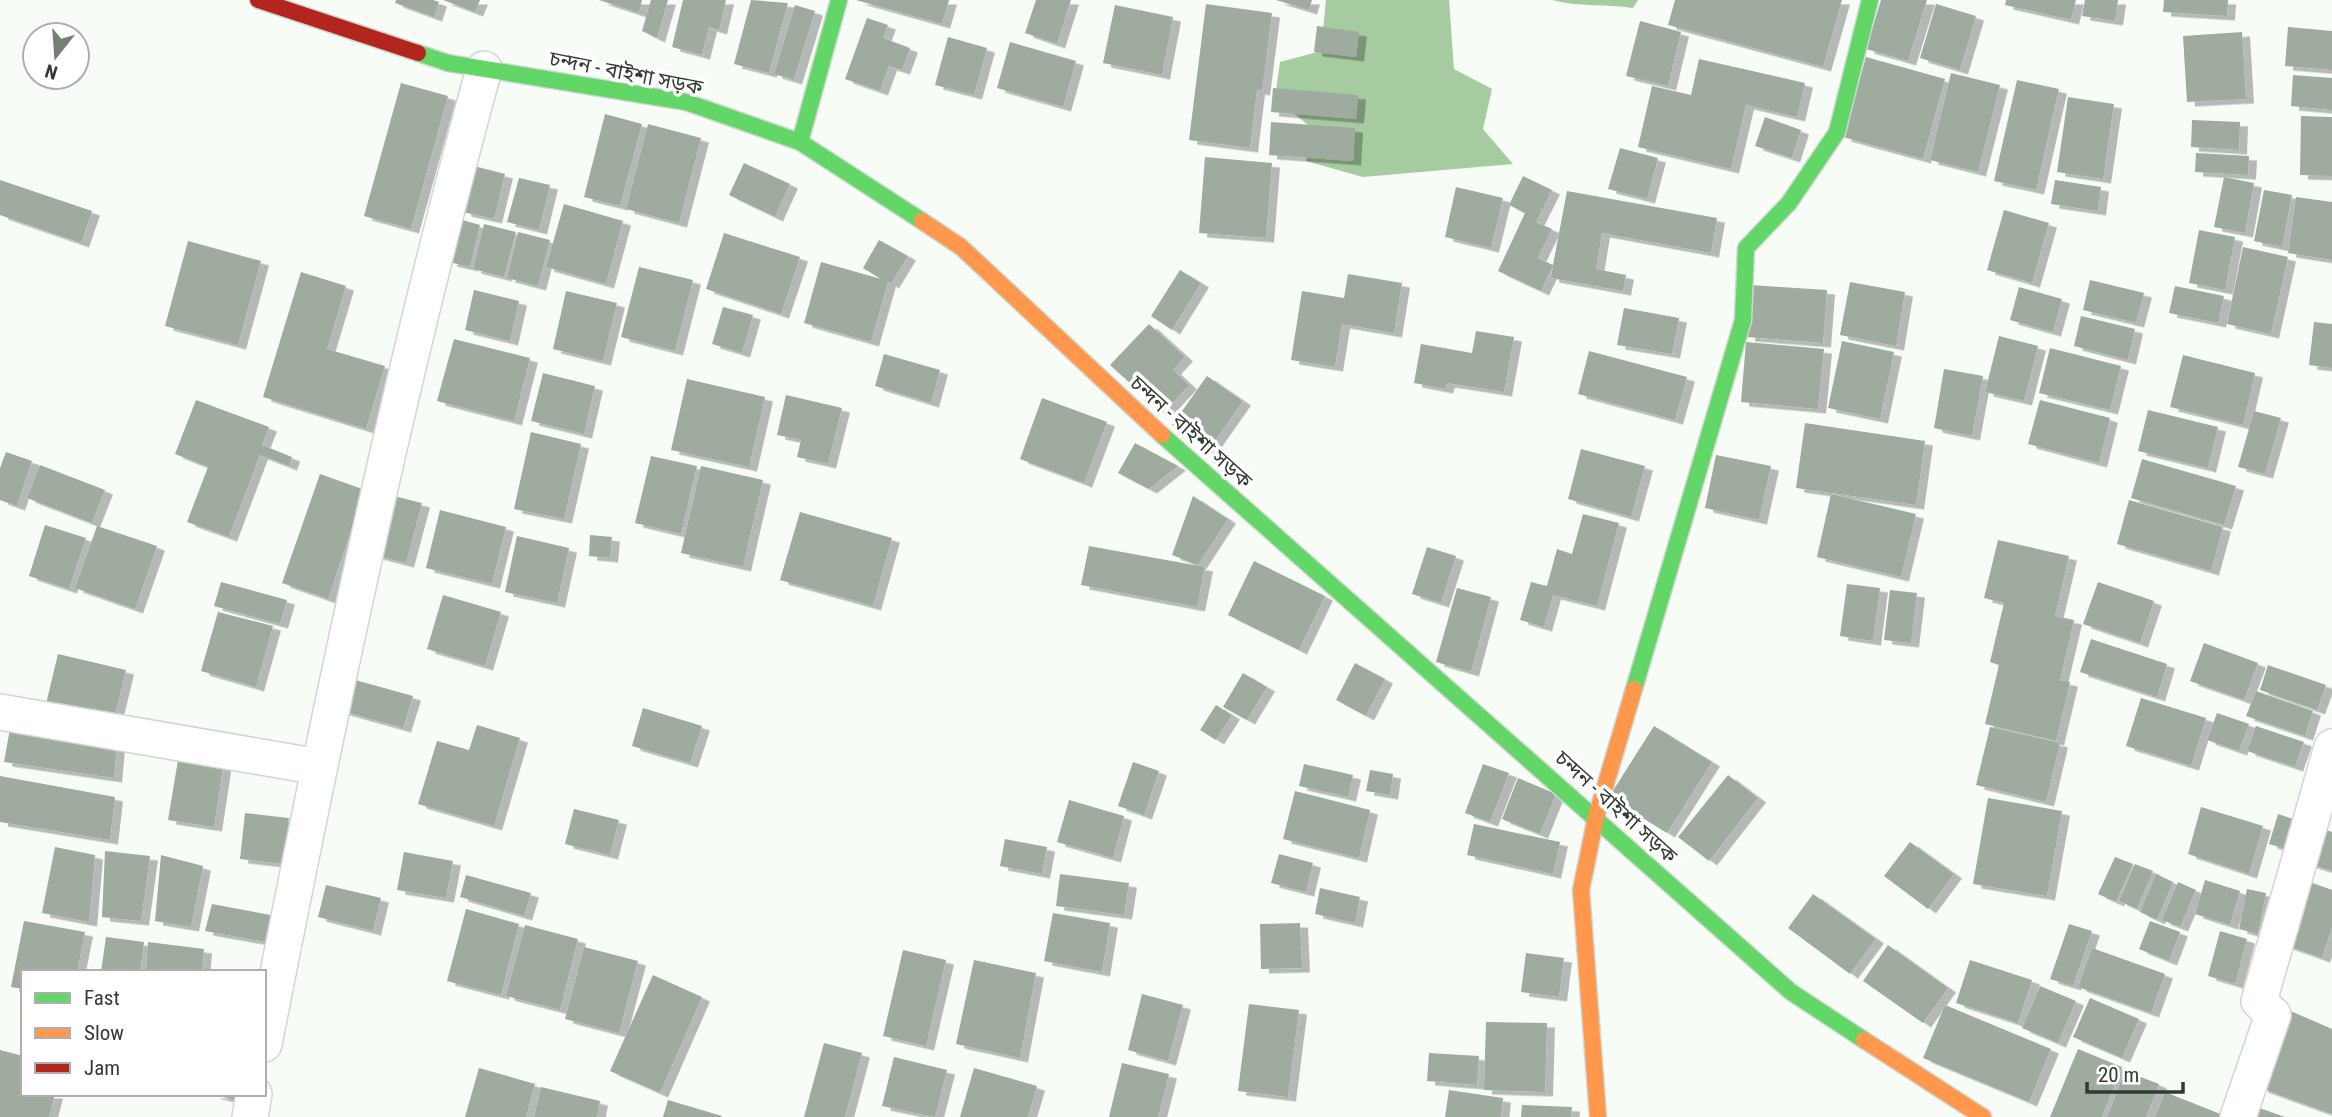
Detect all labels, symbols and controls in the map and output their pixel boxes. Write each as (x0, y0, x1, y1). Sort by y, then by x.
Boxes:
north arrow (21, 21, 91, 91)
street label: চন্দন - বাইশা সড়ক (546, 46, 706, 100)
text: N (42, 59, 60, 84)
street label: চন্দন - বাইশা সড়ক (1124, 370, 1258, 494)
street label: চন্দন - বাইশা সড়ক (1549, 745, 1683, 869)
legend (21, 970, 266, 1096)
text: Fast (84, 986, 120, 1010)
text: Slow (84, 1021, 124, 1045)
scale bar (2087, 1050, 2183, 1094)
text: Jam (84, 1056, 120, 1080)
text: 20 m (2098, 1063, 2139, 1087)

